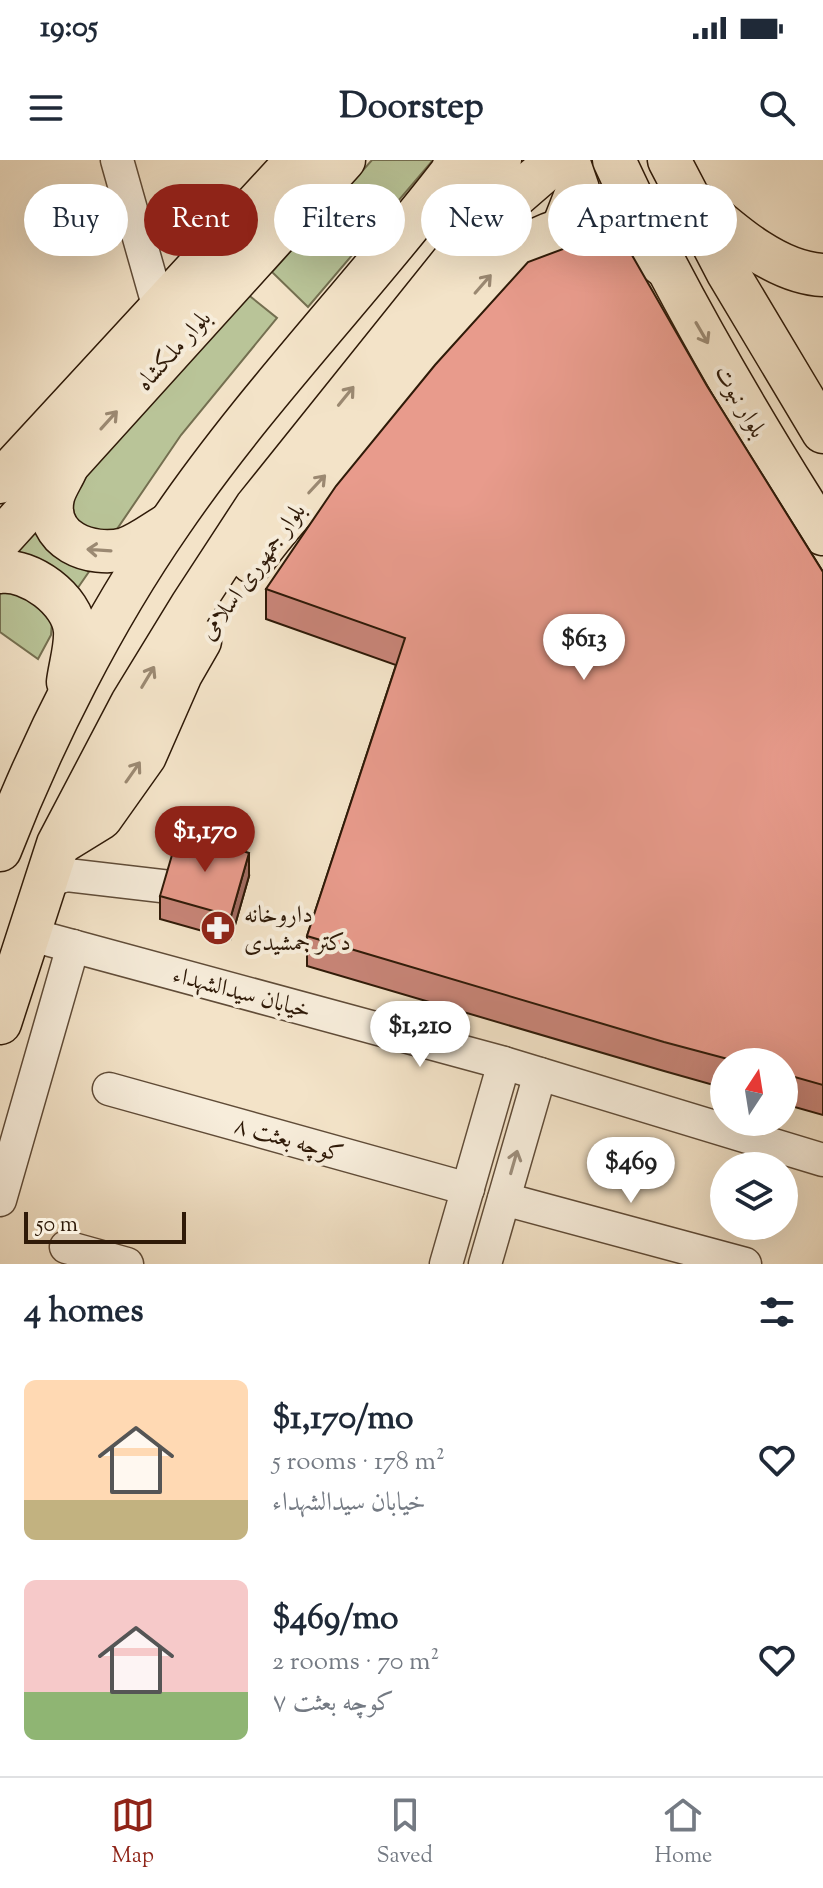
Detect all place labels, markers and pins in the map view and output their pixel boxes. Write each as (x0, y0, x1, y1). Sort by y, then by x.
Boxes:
pin: $613 (537, 614, 631, 682)
pin: $1,170 (140, 806, 270, 874)
place label: داروخانه دکتر جمشیدی (244, 899, 351, 961)
pharmacy icon: داروخانه دکتر جمشیدی (199, 909, 237, 947)
pin: $1,210 (355, 1001, 485, 1069)
pin: $469 (584, 1137, 678, 1205)

